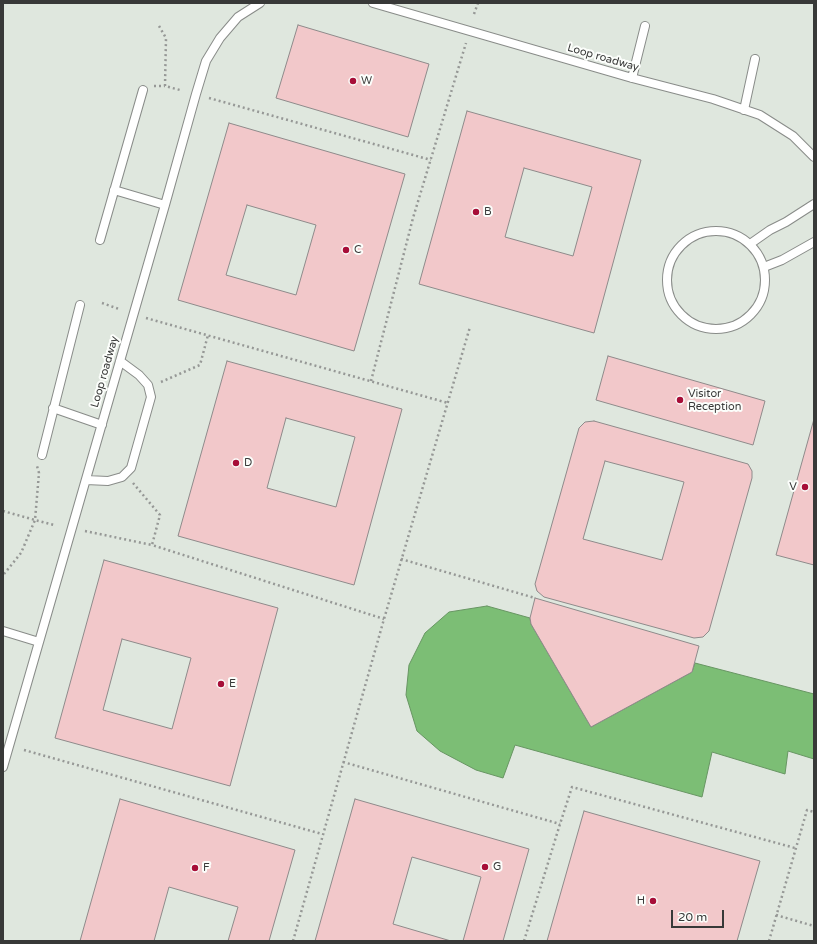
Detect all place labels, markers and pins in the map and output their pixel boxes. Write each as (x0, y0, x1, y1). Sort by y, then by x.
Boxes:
place label: W (361, 74, 372, 88)
marker: W (348, 76, 358, 86)
place label: B (484, 205, 492, 219)
marker: B (471, 207, 481, 217)
place label: C (354, 243, 362, 257)
marker: C (341, 245, 351, 255)
place label: Visitor Reception (688, 387, 741, 413)
marker: Visitor Reception (675, 395, 685, 405)
place label: D (244, 456, 252, 470)
marker: D (231, 458, 241, 468)
place label: V (789, 480, 797, 494)
marker: V (800, 482, 810, 492)
place label: E (229, 677, 236, 691)
marker: E (216, 679, 226, 689)
place label: G (493, 860, 501, 874)
place label: F (203, 861, 210, 875)
marker: G (480, 862, 490, 872)
marker: F (190, 863, 200, 873)
place label: H (637, 894, 645, 908)
marker: H (648, 896, 658, 906)

